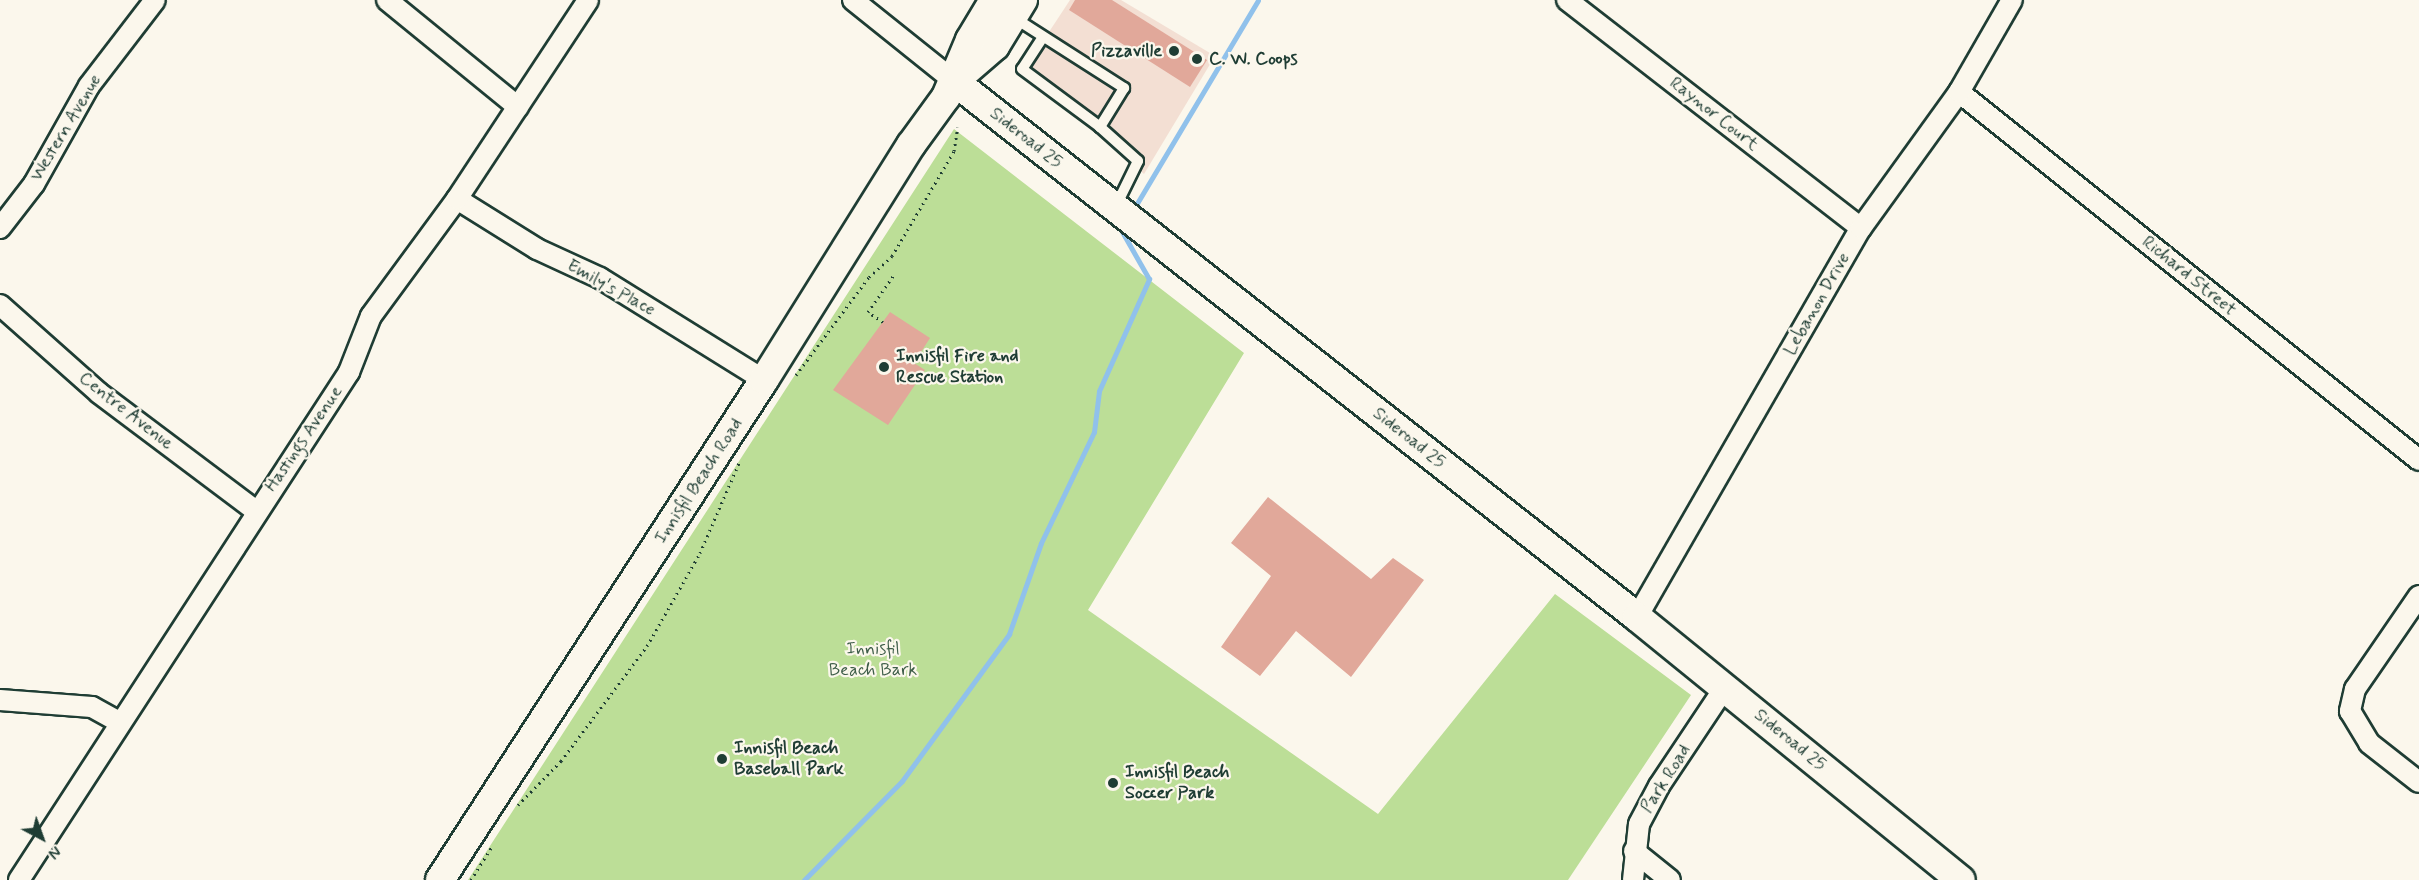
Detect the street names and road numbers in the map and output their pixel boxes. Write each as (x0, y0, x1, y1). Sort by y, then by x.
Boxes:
street label: Western Avenue (25, 69, 107, 187)
street label: Raynor Court (1666, 73, 1762, 155)
street label: Sideroad 25 (985, 103, 1067, 173)
street label: Richard Street (2138, 232, 2240, 320)
street label: Lebanon Drive (1779, 250, 1855, 358)
street label: Emily's Place (563, 255, 659, 321)
street label: Centre Avenue (73, 366, 179, 456)
street label: Hastings Avenue (261, 382, 347, 496)
street label: Sideroad 25 (1368, 403, 1450, 473)
street label: Innisfil Beach Road (650, 414, 748, 548)
street label: Sideroad 25 (1750, 704, 1830, 776)
street label: Park Road (1637, 741, 1695, 817)

